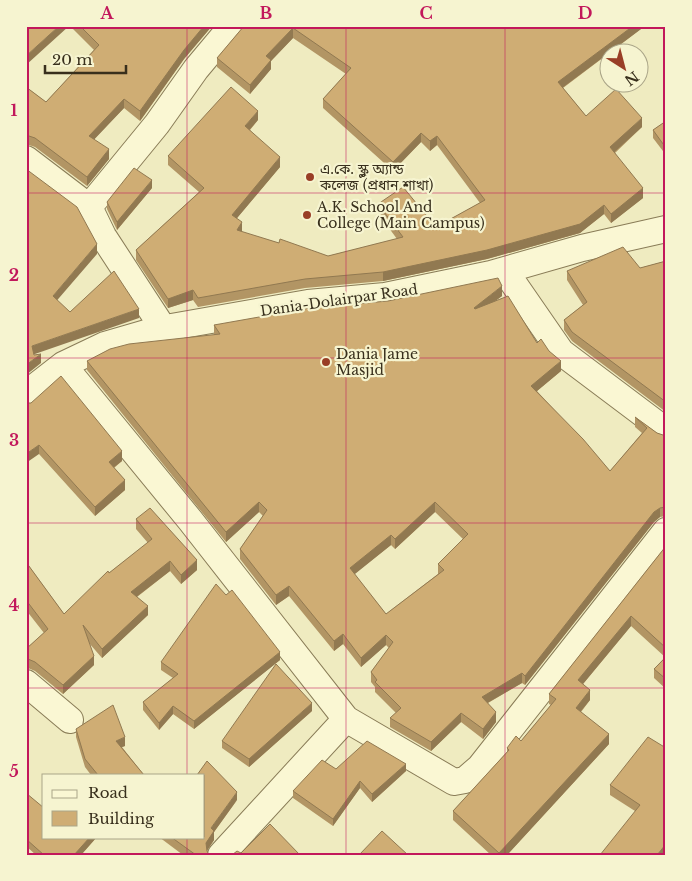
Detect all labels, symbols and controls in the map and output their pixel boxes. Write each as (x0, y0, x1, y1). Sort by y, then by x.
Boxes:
text: A (100, 3, 115, 23)
text: B (260, 3, 273, 23)
text: C (419, 3, 433, 23)
text: D (578, 3, 592, 23)
scale bar (45, 42, 126, 74)
north arrow (600, 42, 650, 92)
text: 20 m (52, 50, 92, 69)
text: N (621, 67, 642, 90)
text: 1 (11, 100, 18, 120)
place label: এ.কে. স্কুল অ্যান্ড কলেজ (প্রধান শাখা) (319, 160, 433, 194)
marker: এ.কে. স্কুল অ্যান্ড কলেজ (প্রধান শাখা) (304, 171, 316, 183)
place label: A.K. School And College (Main Campus) (316, 198, 485, 232)
marker: A.K. School And College (Main Campus) (301, 209, 313, 221)
text: 2 (9, 265, 19, 285)
street label: Dania-Dolairpar Road (259, 280, 419, 320)
place label: Dania Jame Masjid (336, 345, 418, 379)
marker: Dania Jame Masjid (320, 356, 332, 368)
text: 3 (9, 430, 19, 450)
text: 4 (9, 595, 19, 615)
text: 5 (9, 761, 19, 781)
legend (42, 774, 205, 838)
text: Road (88, 783, 128, 802)
text: Building (88, 809, 155, 828)

